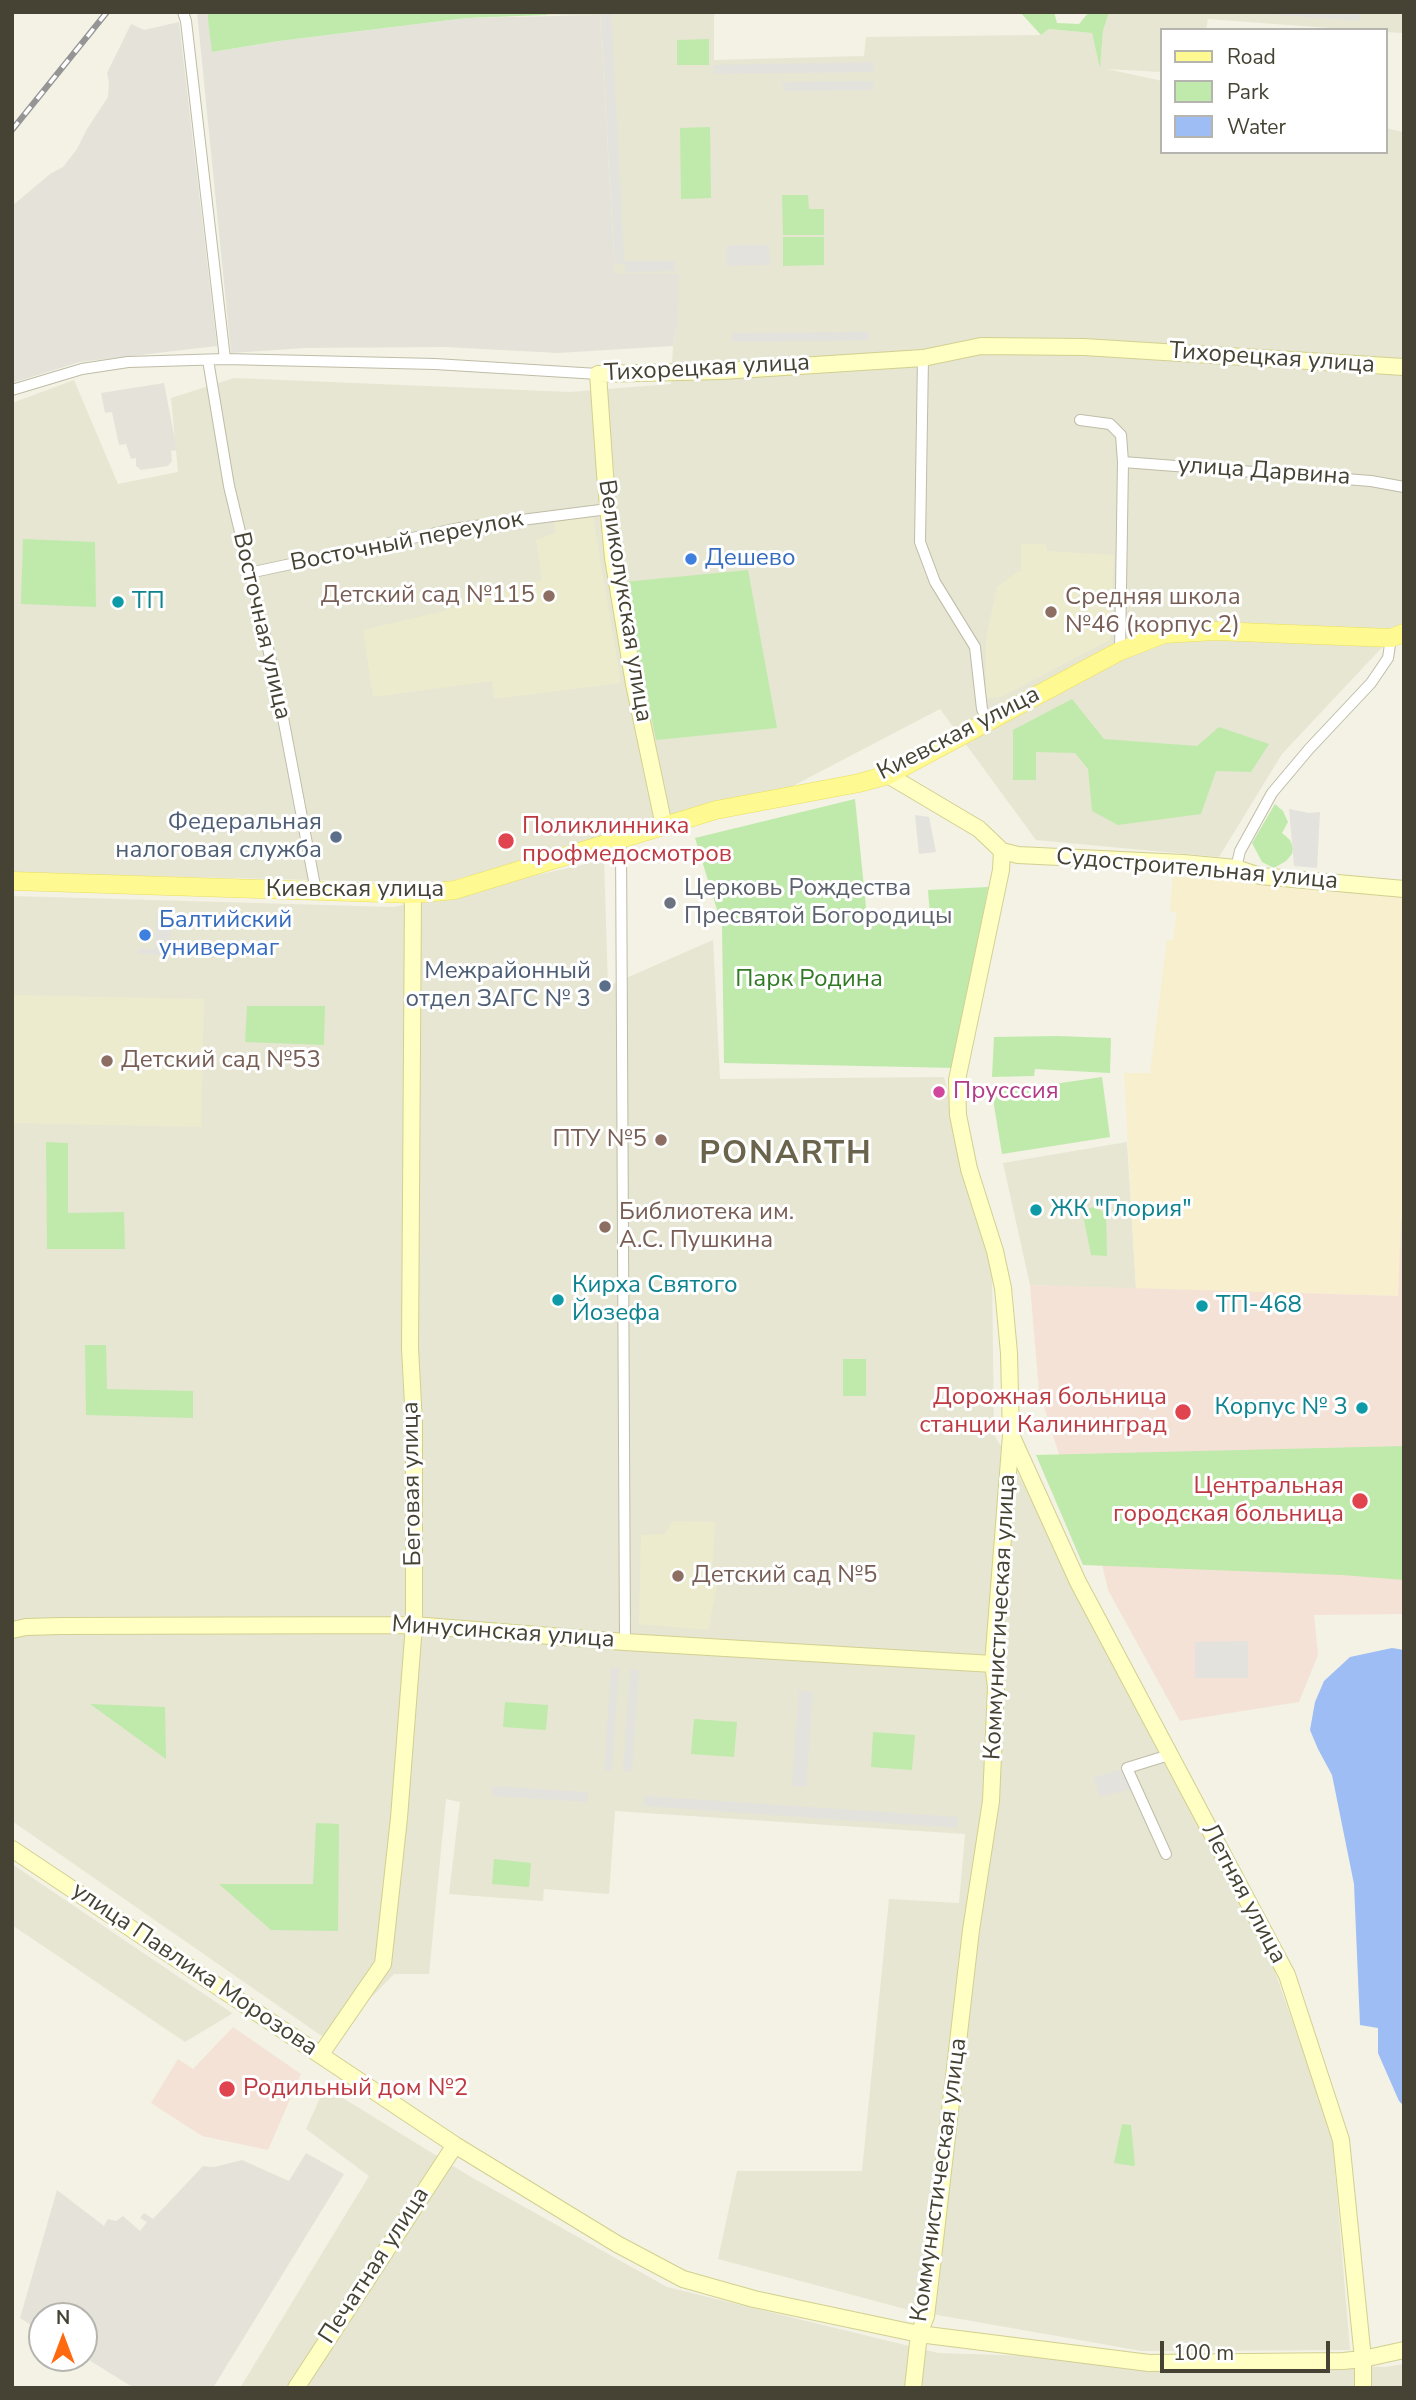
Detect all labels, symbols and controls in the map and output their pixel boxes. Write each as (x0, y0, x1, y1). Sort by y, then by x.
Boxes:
legend (1160, 28, 1388, 154)
text: Road (1227, 43, 1276, 71)
text: Park (1227, 78, 1269, 106)
text: Water (1227, 113, 1286, 141)
street label: Тихорецкая улица (1168, 337, 1376, 381)
street label: Тихорецкая улица (603, 349, 811, 389)
street label: улица Дарвина (1177, 452, 1351, 492)
street label: Великолукская улица (591, 478, 657, 724)
street label: Восточный переулок (288, 505, 526, 579)
street label: Восточная улица (225, 529, 297, 723)
place label: Дешево (705, 545, 796, 573)
marker: Дешево (683, 551, 699, 567)
place label: Детский сад №115 (321, 582, 535, 610)
place label: Средняя школа №46 (корпус 2) (1065, 584, 1241, 640)
place label: ТП (132, 588, 165, 616)
marker: Детский сад №115 (541, 588, 557, 604)
marker: ТП (110, 594, 126, 610)
marker: Средняя школа №46 (корпус 2) (1043, 604, 1059, 620)
street label: Киевская улица (873, 681, 1045, 787)
place label: Федеральная налоговая служба (115, 809, 322, 865)
place label: Поликлинника профмедосмотров (522, 813, 732, 869)
marker: Федеральная налоговая служба (328, 829, 344, 845)
marker: Поликлинника профмедосмотров (496, 831, 516, 851)
street label: Судостроительная улица (1055, 843, 1339, 897)
place label: Церковь Рождества Пресвятой Богородицы (684, 875, 953, 931)
street label: Киевская улица (266, 876, 444, 904)
marker: Церковь Рождества Пресвятой Богородицы (662, 895, 678, 911)
place label: Балтийский универмаг (159, 907, 292, 963)
marker: Балтийский универмаг (137, 927, 153, 943)
place label: Межрайонный отдел ЗАГС № 3 (406, 958, 591, 1014)
park label: Парк Родина (735, 966, 883, 994)
marker: Межрайонный отдел ЗАГС № 3 (597, 978, 613, 994)
place label: Детский сад №53 (121, 1047, 321, 1075)
marker: Детский сад №53 (99, 1053, 115, 1069)
place label: Прусссия (953, 1078, 1059, 1106)
marker: Прусссия (931, 1084, 947, 1100)
place label: ПТУ №5 (553, 1126, 647, 1154)
marker: ПТУ №5 (653, 1132, 669, 1148)
district label: PONARTH (700, 1136, 872, 1174)
place label: ЖК "Глория" (1050, 1196, 1192, 1224)
place label: Библиотека им. А.С. Пушкина (619, 1199, 794, 1255)
marker: ЖК "Глория" (1028, 1202, 1044, 1218)
marker: Библиотека им. А.С. Пушкина (597, 1219, 613, 1235)
place label: Кирха Святого Йозефа (572, 1272, 738, 1328)
marker: Кирха Святого Йозефа (550, 1292, 566, 1308)
place label: ТП-468 (1216, 1292, 1302, 1320)
marker: ТП-468 (1194, 1298, 1210, 1314)
place label: Дорожная больница станции Калининград (919, 1384, 1167, 1440)
place label: Корпус № 3 (1215, 1394, 1348, 1422)
marker: Корпус № 3 (1354, 1400, 1370, 1416)
street label: Беговая улица (397, 1401, 429, 1567)
marker: Дорожная больница станции Калининград (1173, 1402, 1193, 1422)
street label: Коммунистическая улица (979, 1473, 1023, 1761)
place label: Центральная городская больница (1113, 1473, 1344, 1529)
marker: Центральная городская больница (1350, 1491, 1370, 1511)
place label: Детский сад №5 (692, 1562, 877, 1590)
marker: Детский сад №5 (670, 1568, 686, 1584)
street label: Минусинская улица (391, 1611, 615, 1655)
street label: Летняя улица (1194, 1819, 1292, 1969)
street label: улица Павлика Морозова (66, 1877, 322, 2063)
street label: Коммунистическая улица (906, 2036, 974, 2324)
place label: Родильный дом №2 (243, 2075, 468, 2103)
marker: Родильный дом №2 (217, 2079, 237, 2099)
street label: Печатная улица (314, 2182, 436, 2350)
north arrow (28, 2302, 98, 2372)
text: N (56, 2305, 70, 2331)
scale bar (1164, 2326, 1334, 2370)
text: 100 m (1173, 2339, 1234, 2367)

